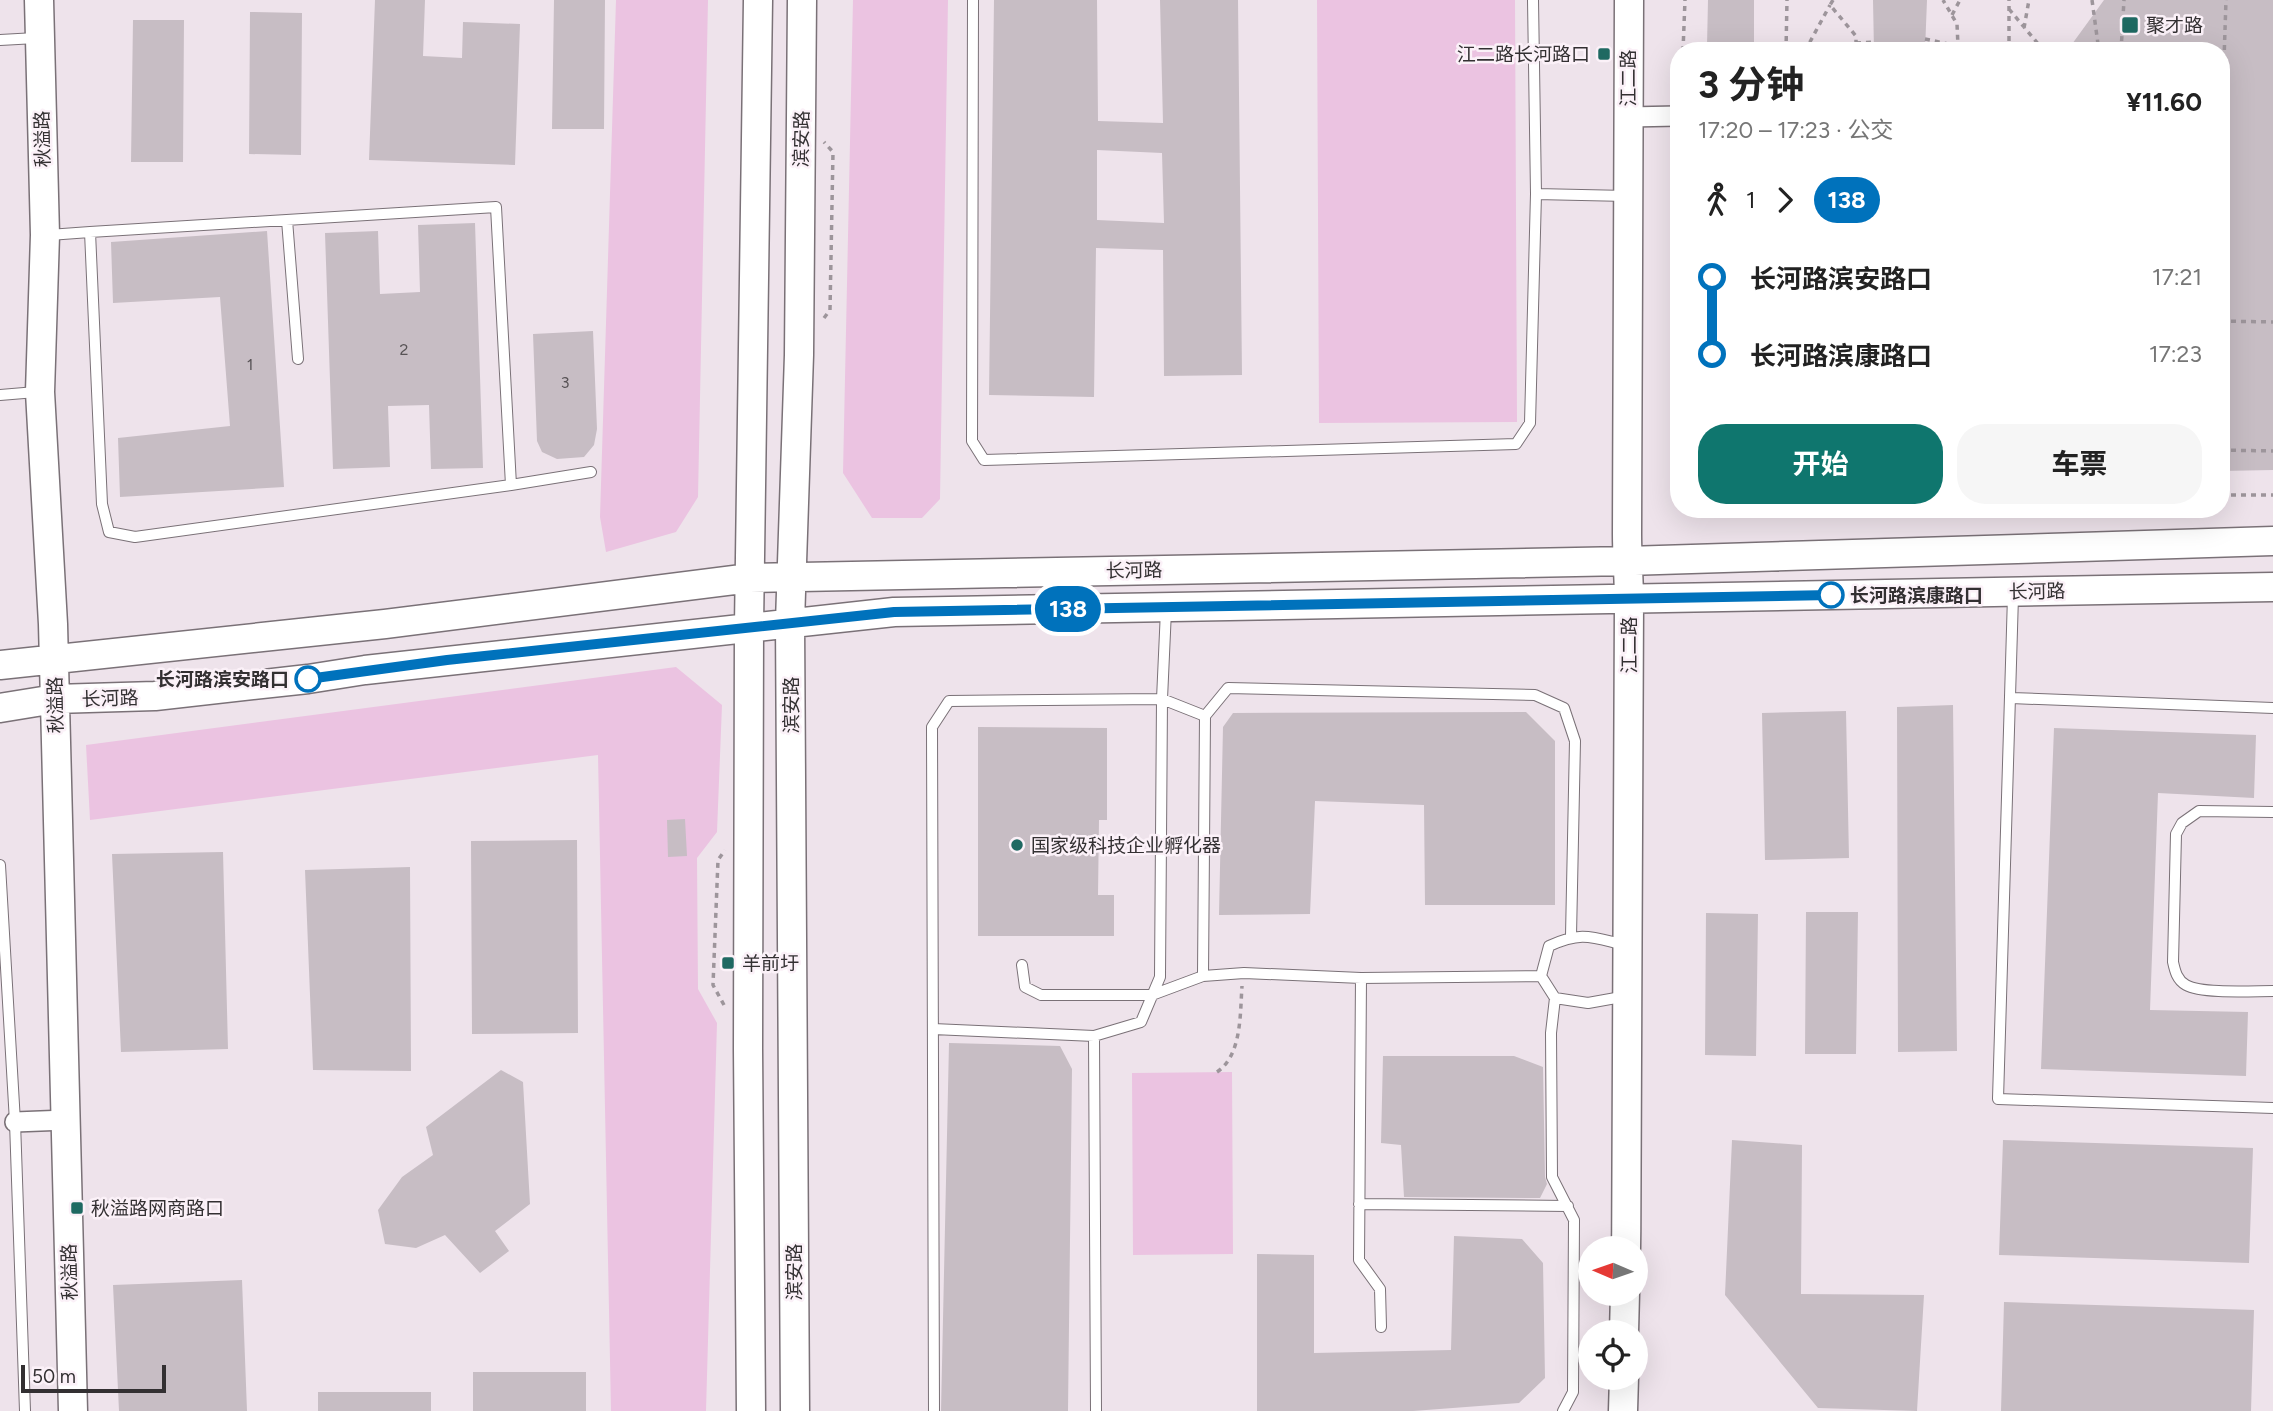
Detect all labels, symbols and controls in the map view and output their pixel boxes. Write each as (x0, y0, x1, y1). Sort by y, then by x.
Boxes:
place label: 聚才路 (2146, 14, 2203, 37)
marker: 聚才路 (2120, 15, 2140, 35)
place label: 江二路长河路口 (1457, 43, 1590, 66)
marker: 江二路长河路口 (1596, 46, 1612, 62)
street label: 江二路 (1617, 49, 1640, 107)
text: 3 分钟 (1698, 62, 1804, 108)
text: ¥11.60 (2126, 86, 2202, 118)
street label: 秋溢路 (31, 110, 54, 168)
street label: 滨安路 (790, 110, 813, 168)
text: 17:20 – 17:23 · 公交 (1698, 116, 1894, 144)
icon: walk (1698, 181, 1736, 219)
icon: forward (1766, 181, 1804, 219)
text: 138 (1828, 185, 1866, 214)
text: 1 (1746, 186, 1756, 214)
text: 长河路滨安路口 (1750, 263, 1932, 295)
text: 17:21 (2152, 263, 2202, 291)
house number: 2 (400, 340, 408, 359)
text: 长河路滨康路口 (1750, 340, 1932, 372)
text: 17:23 (2149, 340, 2202, 368)
house number: 1 (247, 355, 253, 374)
house number: 3 (561, 373, 569, 392)
button: 开始 (1698, 424, 1943, 504)
button: 车票 (1957, 424, 2202, 504)
street label: 长河路 (1105, 559, 1163, 582)
street label: 长河路 (2008, 580, 2066, 603)
marker: 长河路滨康路口 (1818, 582, 1844, 608)
place label: 长河路滨康路口 (1850, 584, 1983, 607)
line badge: 138 (1028, 586, 1108, 632)
text: 138 (1049, 594, 1087, 623)
street label: 江二路 (1618, 616, 1641, 674)
marker: 长河路滨安路口 (295, 666, 321, 692)
place label: 长河路滨安路口 (156, 668, 289, 691)
street label: 秋溢路 (44, 676, 67, 734)
street label: 滨安路 (780, 676, 803, 734)
street label: 长河路 (81, 686, 139, 711)
place label: 国家级科技企业孵化器 (1031, 834, 1221, 857)
marker: 国家级科技企业孵化器 (1009, 837, 1025, 853)
place label: 羊前圩 (742, 952, 799, 975)
marker: 羊前圩 (720, 955, 736, 971)
place label: 秋溢路网商路口 (91, 1197, 224, 1220)
marker: 秋溢路网商路口 (69, 1200, 85, 1216)
north arrow (1578, 1236, 1648, 1306)
map controls (1578, 1236, 1648, 1390)
street label: 秋溢路 (58, 1243, 81, 1301)
street label: 滨安路 (783, 1243, 806, 1301)
button: locate (1578, 1320, 1648, 1390)
scale bar (21, 1362, 166, 1394)
text: 50 m (32, 1365, 76, 1388)

